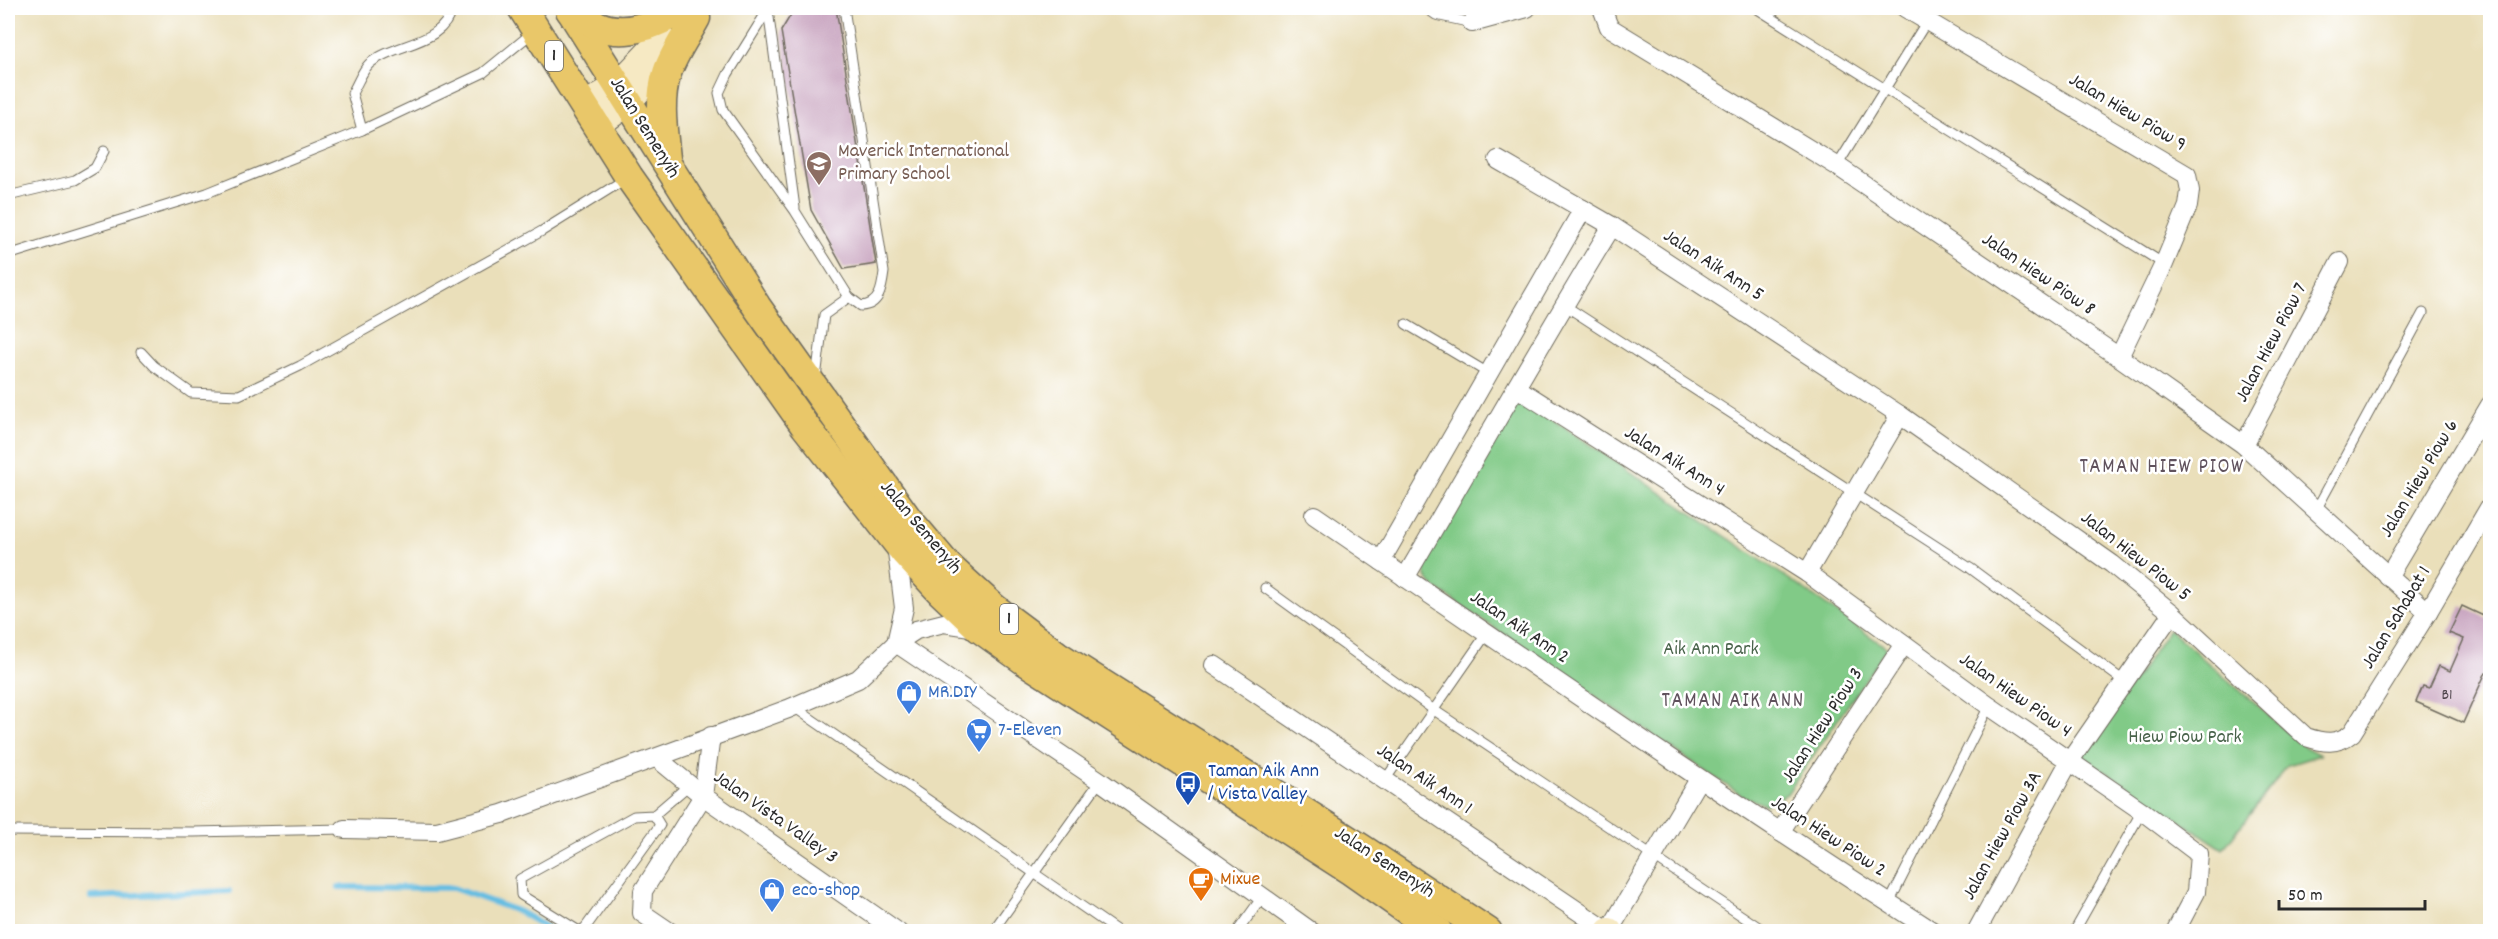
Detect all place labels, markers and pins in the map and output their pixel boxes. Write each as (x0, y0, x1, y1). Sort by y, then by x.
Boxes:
place label: Maverick International Primary School (838, 138, 1009, 189)
school or university icon: Maverick International Primary School (804, 149, 834, 187)
shop icon: MR.DIY (894, 678, 924, 716)
place label: MR.DIY (928, 679, 977, 707)
supermarket icon: 7-Eleven (964, 716, 994, 754)
place label: 7-Eleven (998, 717, 1062, 745)
place label: Taman Aik Ann / Vista Valley (1208, 758, 1319, 809)
bus stop icon: Taman Aik Ann / Vista Valley (1173, 769, 1203, 807)
cafe icon: Mixue (1186, 865, 1216, 903)
place label: Mixue (1220, 866, 1260, 894)
shop icon: eco-shop (757, 876, 787, 914)
place label: eco-shop (792, 877, 860, 905)

